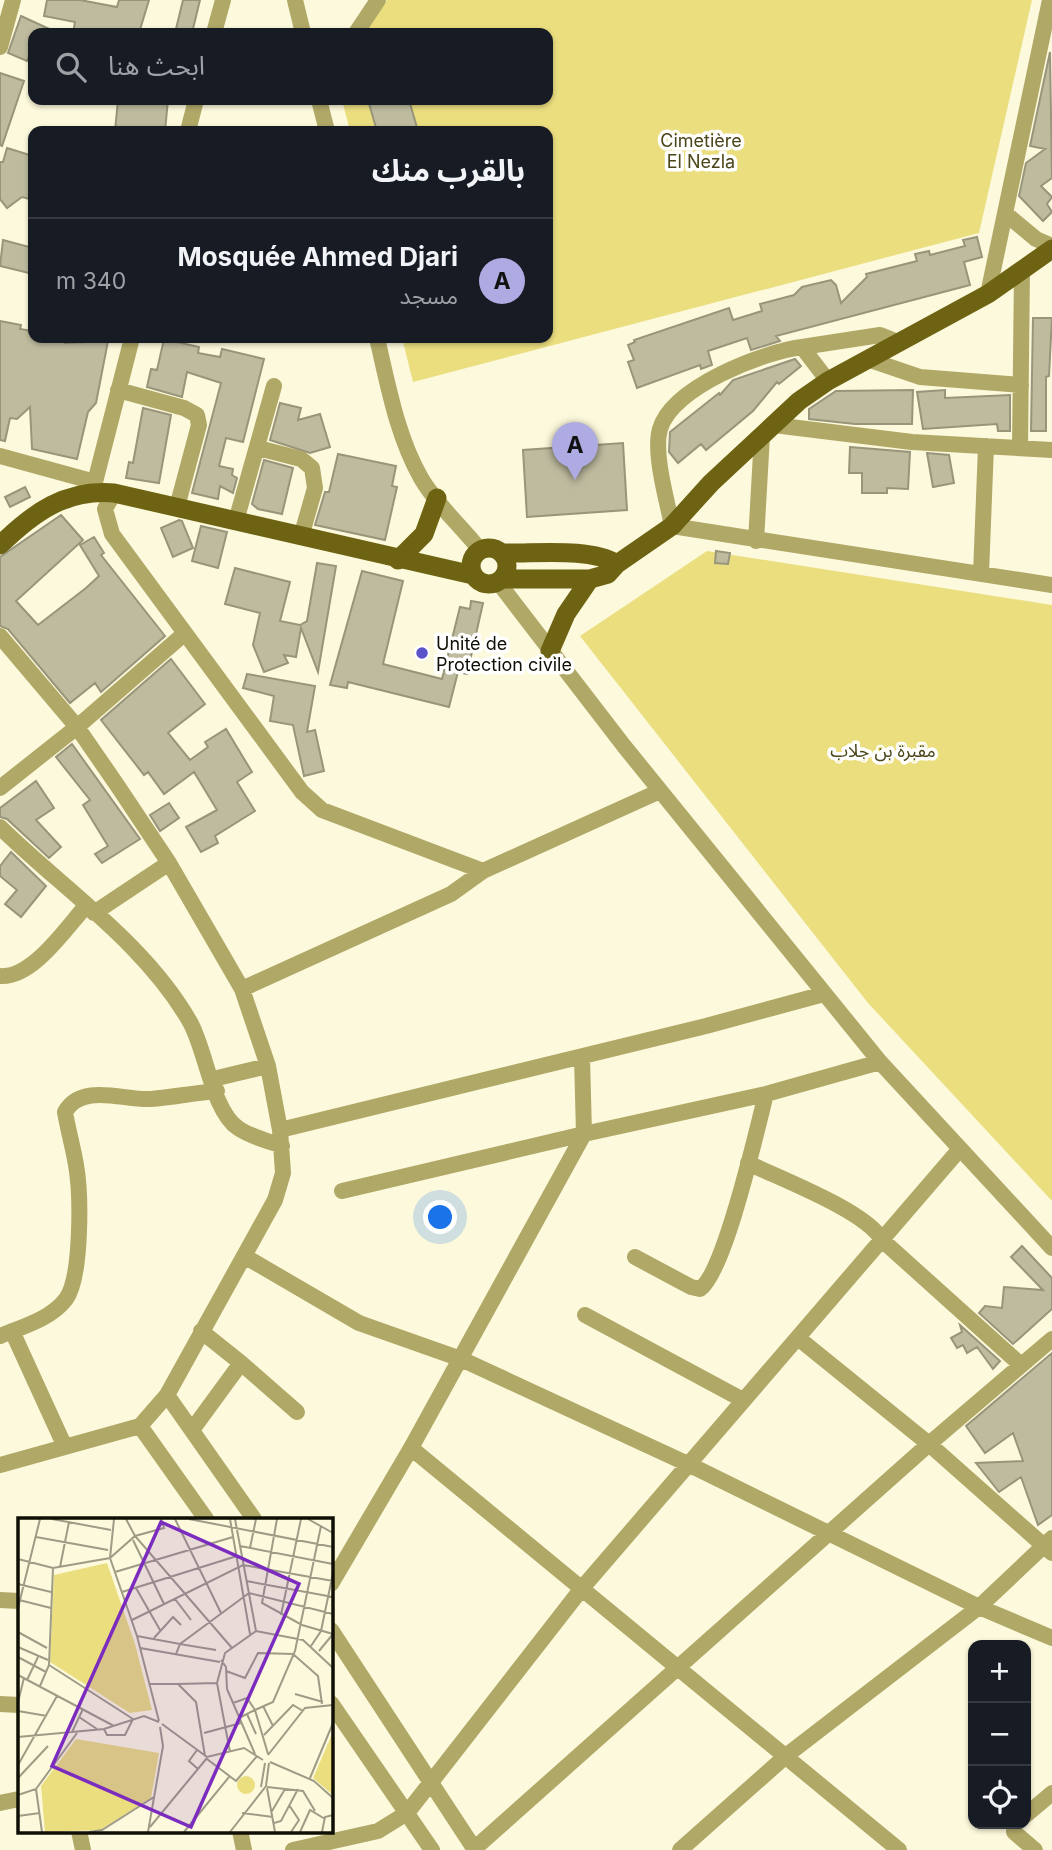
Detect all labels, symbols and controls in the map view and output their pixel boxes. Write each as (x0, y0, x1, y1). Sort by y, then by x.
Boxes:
search box (28, 28, 553, 105)
icon: search (52, 48, 90, 86)
text: ابحث هنا (108, 50, 205, 81)
park label: Cimetière El Nezla (660, 130, 742, 172)
text: بالقرب منك (372, 152, 525, 188)
text: Mosquée Ahmed Djari (177, 241, 458, 272)
text: 340 m (56, 267, 126, 295)
text: A (493, 267, 511, 295)
text: مسجد (399, 282, 458, 310)
pin: A (552, 422, 598, 480)
place label: Unité de Protection civile (436, 633, 572, 675)
marker: Unité de Protection civile (414, 645, 430, 661)
park label: مقبرة بن جلاب (830, 740, 936, 762)
your location (423, 1200, 457, 1234)
inset map (18, 1518, 332, 1832)
map controls (968, 1640, 1031, 1829)
button: + (968, 1640, 1031, 1703)
button: − (968, 1703, 1031, 1766)
button: locate (968, 1766, 1031, 1829)

